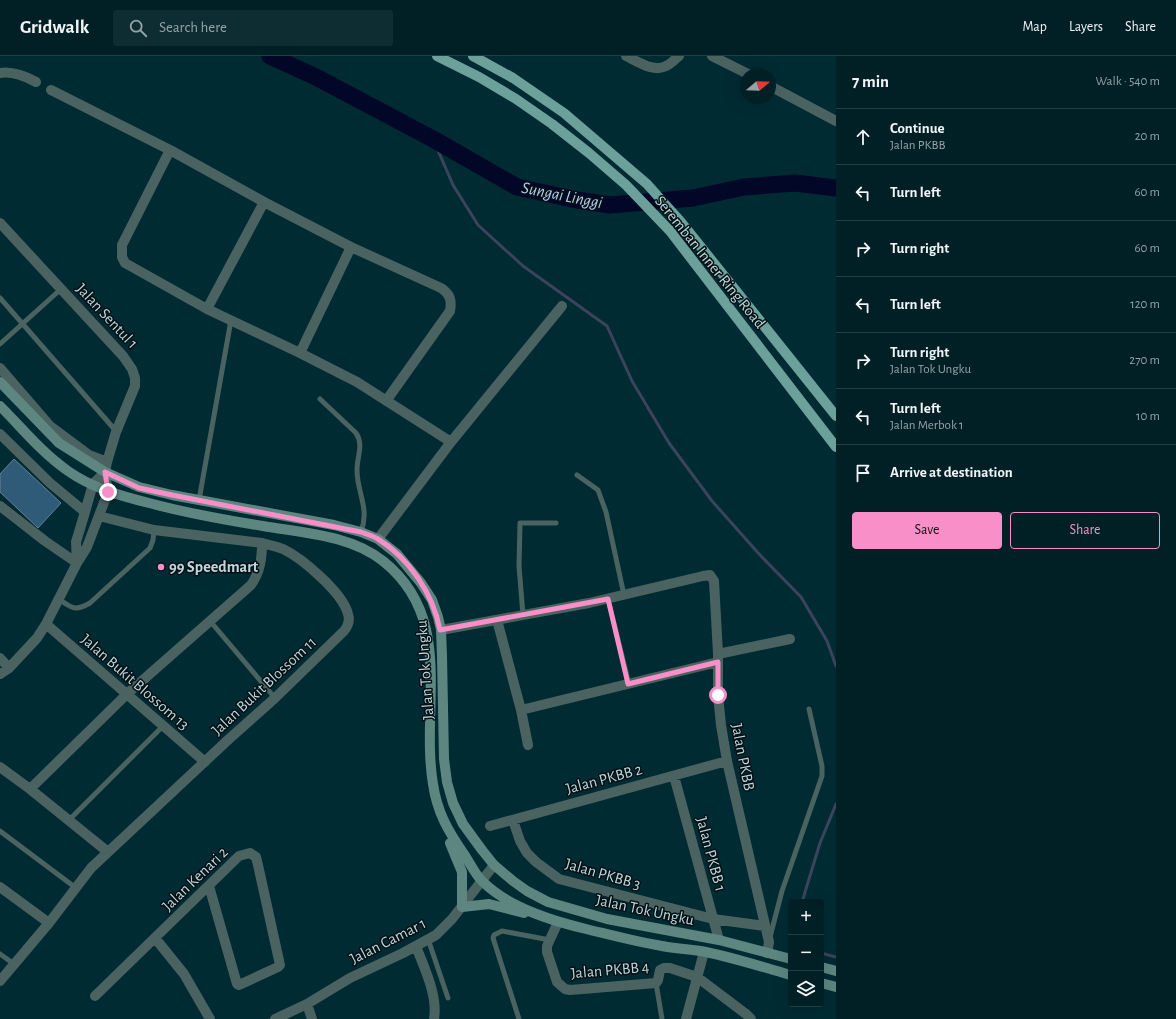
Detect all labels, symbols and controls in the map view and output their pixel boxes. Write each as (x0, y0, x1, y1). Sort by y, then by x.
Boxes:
search box (113, 10, 393, 46)
icon: search (127, 17, 149, 39)
text: Gridwalk (20, 18, 89, 37)
text: Search here (159, 20, 227, 35)
text: Map (1022, 20, 1047, 34)
text: Layers (1069, 20, 1103, 34)
text: Share (1125, 20, 1156, 34)
north arrow (740, 68, 776, 104)
text: 7 min (852, 73, 889, 90)
text: Walk · 540 m (1096, 75, 1160, 88)
text: Continue (890, 121, 945, 136)
icon: ahead (852, 126, 874, 148)
text: 20 m (1135, 130, 1160, 143)
text: Jalan PKBB (890, 139, 946, 152)
water label: Sungai Linggi (520, 179, 604, 211)
icon: left (852, 182, 874, 204)
text: Turn left (890, 185, 941, 200)
text: 60 m (1134, 186, 1160, 199)
street label: Seremban Inner Ring Road (652, 193, 768, 331)
icon: right (852, 238, 874, 260)
text: Turn right (890, 241, 949, 256)
text: 60 m (1134, 242, 1160, 255)
street label: Jalan Sentul 1 (73, 280, 141, 352)
icon: left (852, 294, 874, 316)
text: Turn left (890, 297, 941, 312)
text: 120 m (1130, 298, 1160, 311)
text: Turn right (890, 345, 949, 360)
icon: right (852, 350, 874, 372)
text: 270 m (1129, 354, 1160, 367)
text: Jalan Tok Ungku (890, 363, 971, 376)
text: Turn left (890, 401, 941, 416)
icon: left (852, 406, 874, 428)
text: 10 m (1136, 410, 1160, 423)
text: Jalan Merbok 1 (890, 419, 964, 432)
icon: arrive (852, 462, 874, 484)
text: Arrive at destination (890, 465, 1013, 480)
route end (99, 483, 117, 501)
button: Save (852, 512, 1002, 549)
button: Share (1010, 512, 1160, 549)
place label: 99 Speedmart (169, 559, 259, 575)
marker: 99 Speedmart (156, 562, 166, 572)
street label: Jalan Tok Ungku (414, 620, 436, 720)
street label: Jalan Bukit Blossom 13 (78, 631, 192, 733)
street label: Jalan Bukit Blossom 11 (209, 634, 319, 738)
route start (709, 686, 727, 704)
street label: Jalan PKBB (729, 722, 757, 792)
street label: Jalan PKBB 2 (564, 761, 644, 797)
street label: Jalan PKBB 1 (693, 815, 729, 893)
street label: Jalan Kenari 2 (159, 844, 231, 914)
street label: Jalan PKBB 3 (563, 856, 643, 892)
street label: Jalan Tok Ungku (594, 892, 696, 928)
map controls (788, 899, 824, 1007)
button: + (788, 899, 824, 935)
street label: Jalan Camar 1 (347, 915, 429, 967)
button: − (788, 935, 824, 971)
street label: Jalan PKBB 4 (570, 959, 650, 981)
button: layers (788, 971, 824, 1007)

